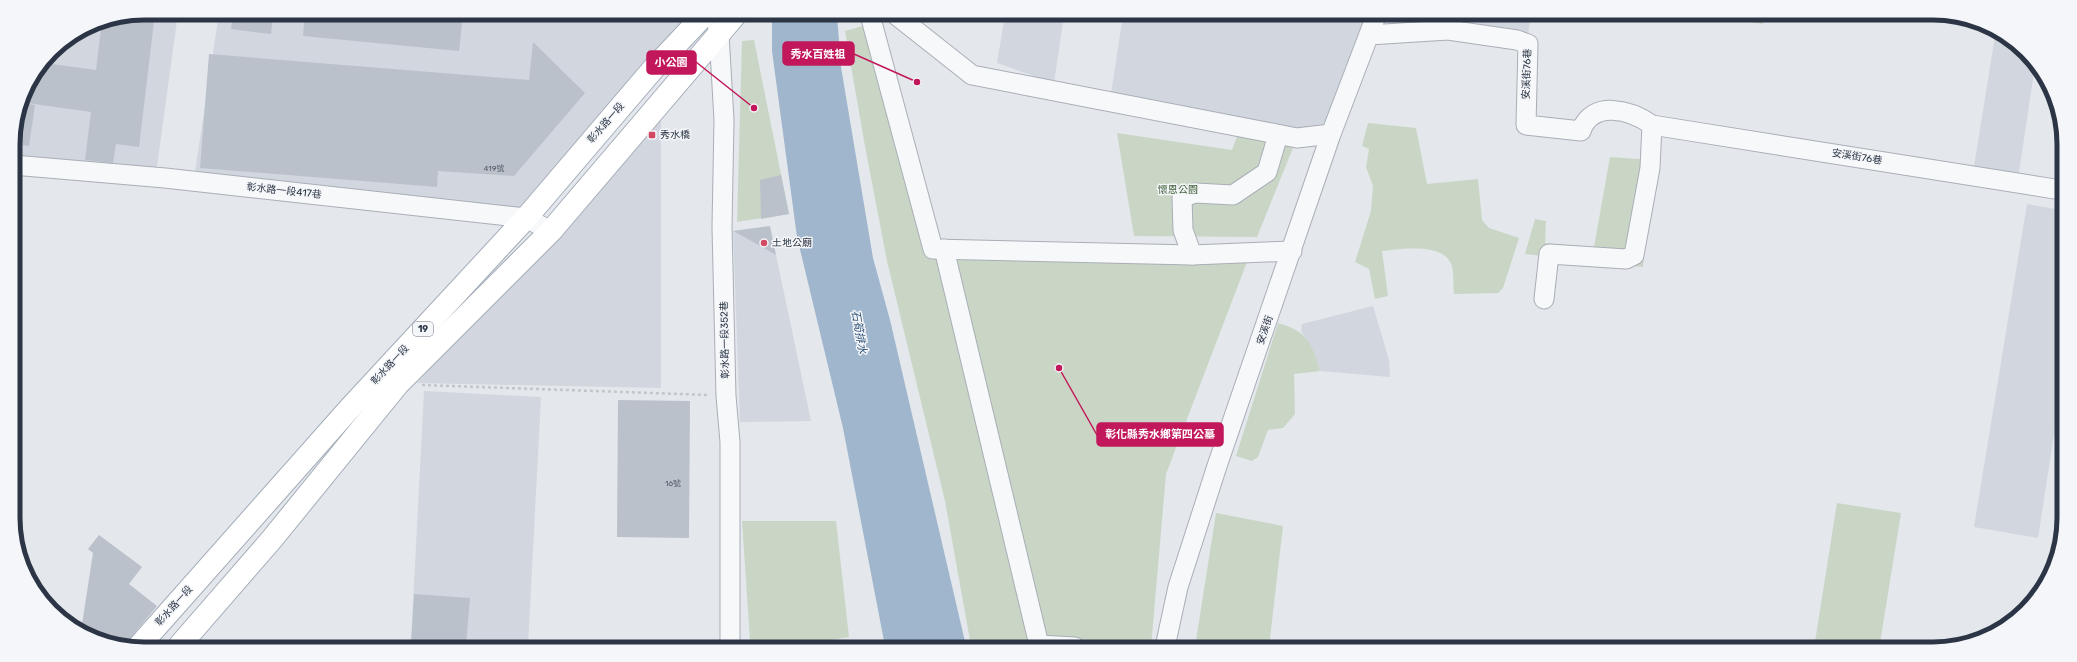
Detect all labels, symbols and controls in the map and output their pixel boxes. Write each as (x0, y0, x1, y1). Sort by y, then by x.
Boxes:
callout: 秀水百姓祖 (783, 42, 854, 65)
text: 秀水百姓祖 (791, 48, 846, 61)
street label: 安溪街76巷 (1520, 48, 1534, 100)
callout: 小公園 (647, 51, 696, 74)
text: 小公園 (655, 56, 688, 69)
street label: 彰水路一段 (585, 100, 627, 146)
place label: 秀水橋 (660, 129, 690, 141)
marker: 秀水橋 (647, 130, 657, 140)
street label: 安溪街76巷 (1831, 147, 1883, 167)
house number: 419號 (484, 164, 504, 173)
street label: 彰水路一段417巷 (246, 181, 322, 201)
park label: 懷恩公園 (1158, 184, 1198, 196)
place label: 土地公廟 (772, 237, 812, 249)
marker: 土地公廟 (759, 238, 769, 248)
street label: 彰水路一段352巷 (718, 301, 732, 379)
water label: 石筍排水 (849, 309, 869, 356)
street label: 安溪街 (1254, 314, 1276, 346)
road number: 19 (413, 322, 433, 336)
street label: 彰水路一段 (369, 343, 411, 387)
callout: 彰化縣秀水鄉第四公墓 (1097, 423, 1223, 446)
text: 彰化縣秀水鄉第四公墓 (1105, 428, 1215, 441)
house number: 16號 (665, 479, 681, 488)
street label: 彰水路一段 (153, 583, 195, 629)

